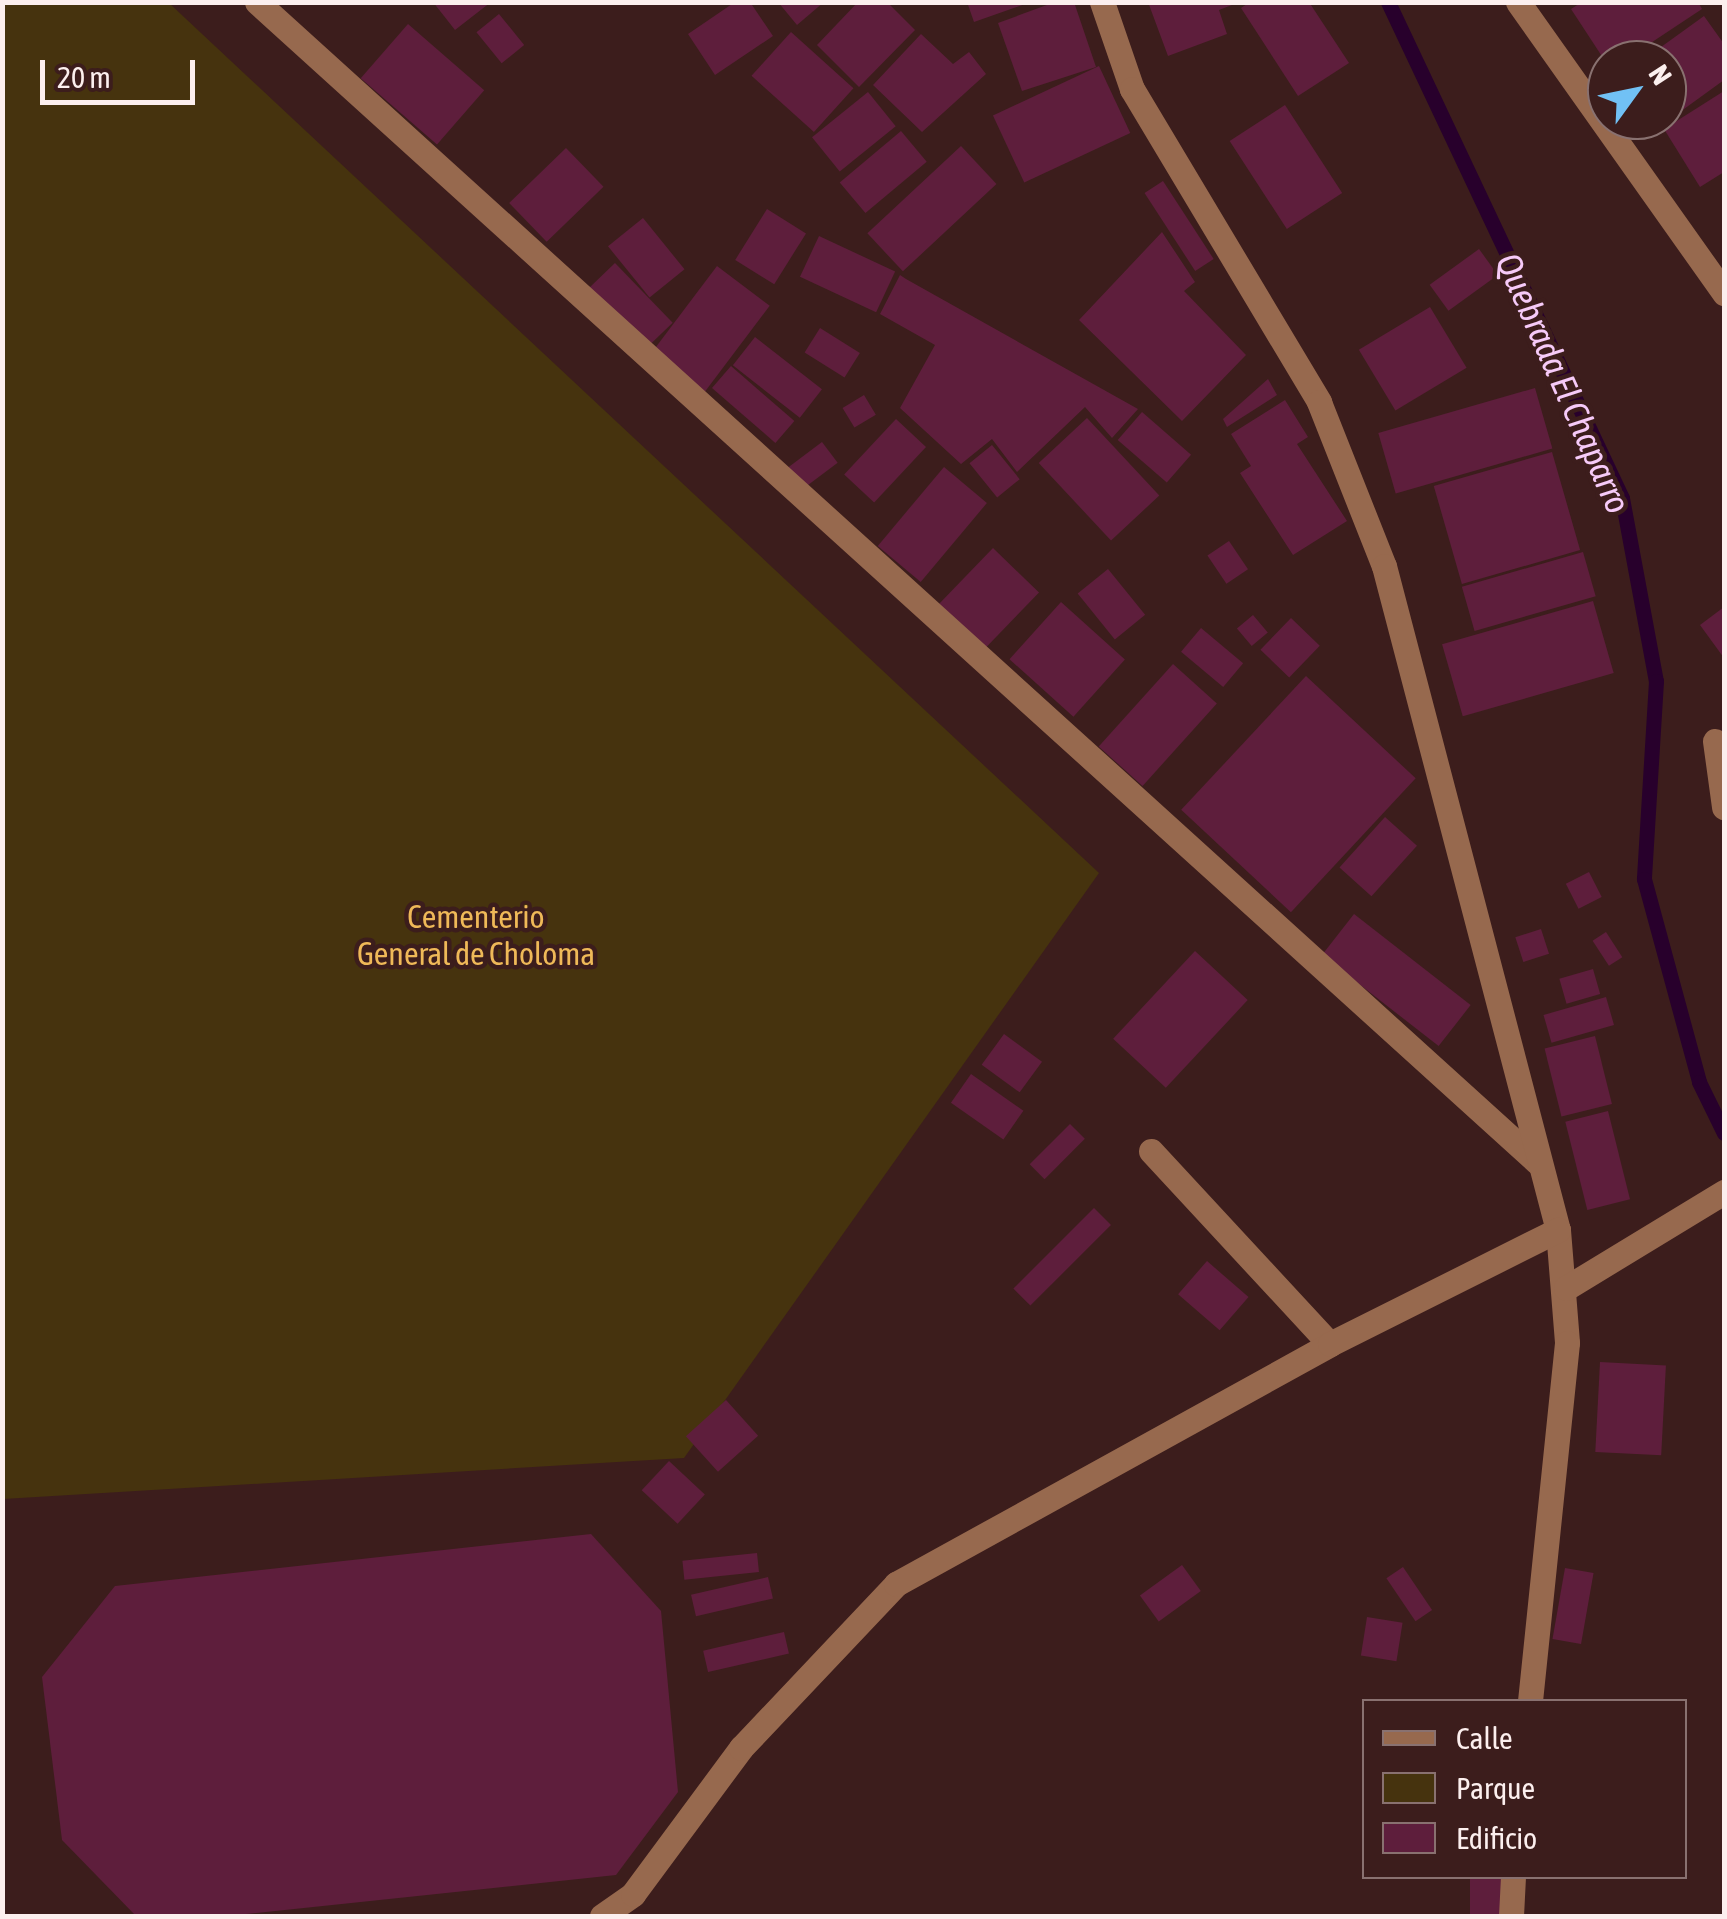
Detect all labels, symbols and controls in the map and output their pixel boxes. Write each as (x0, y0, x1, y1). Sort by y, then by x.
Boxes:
scale bar (45, 40, 200, 102)
north arrow (1587, 40, 1687, 140)
text: N (1643, 59, 1678, 90)
text: 20 m (57, 60, 111, 94)
water label: Quebrada El Chaparro (1488, 247, 1640, 519)
park label: Cementerio General de Choloma (357, 899, 595, 974)
legend (1362, 1699, 1687, 1879)
text: Calle (1456, 1721, 1513, 1755)
text: Parque (1456, 1771, 1535, 1805)
text: Edificio (1456, 1821, 1537, 1855)

